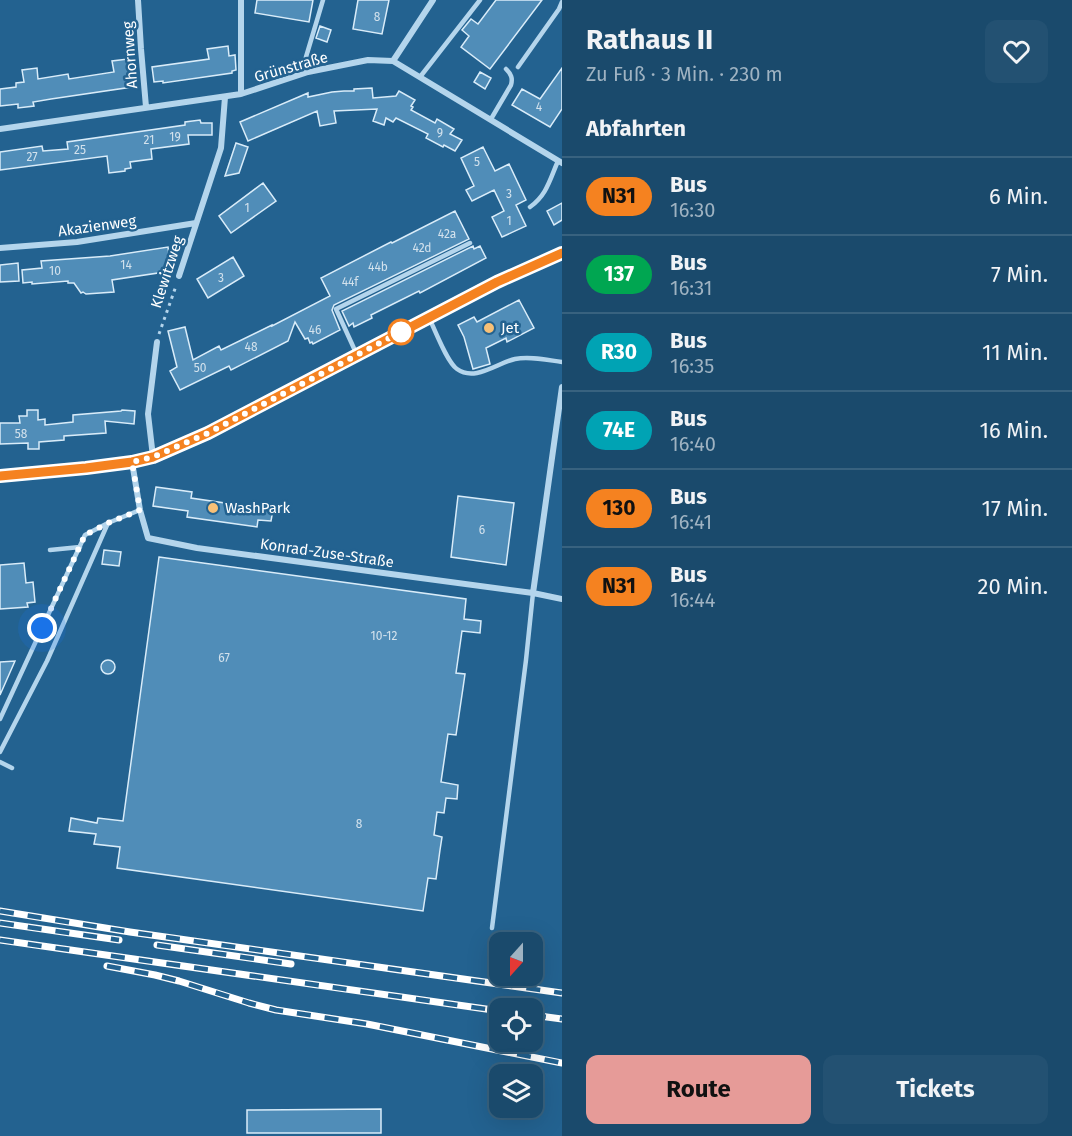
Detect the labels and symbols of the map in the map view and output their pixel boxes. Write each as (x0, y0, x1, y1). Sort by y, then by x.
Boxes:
house number: 8 (374, 10, 381, 24)
street label: Ahornweg (119, 21, 141, 89)
street label: Grünstraße (252, 48, 330, 86)
house number: 4 (536, 100, 543, 114)
house number: 9 (437, 126, 443, 140)
house number: 19 (169, 130, 181, 144)
house number: 21 (144, 133, 154, 147)
house number: 25 (74, 143, 86, 157)
house number: 27 (26, 150, 38, 164)
house number: 5 (474, 155, 480, 169)
house number: 3 (506, 187, 512, 201)
house number: 1 (244, 201, 250, 215)
street label: Akazienweg (57, 212, 137, 240)
house number: 1 (506, 214, 512, 228)
house number: 42a (438, 227, 456, 241)
street label: Klewitzweg (147, 233, 187, 310)
house number: 42d (412, 241, 432, 255)
house number: 14 (120, 258, 132, 272)
house number: 44b (368, 260, 388, 274)
house number: 10 (49, 264, 61, 278)
house number: 3 (218, 271, 224, 285)
house number: 44f (342, 275, 359, 289)
unlabelled marker (388, 319, 414, 345)
place label: Jet (501, 319, 520, 337)
marker: Jet (482, 321, 496, 335)
house number: 46 (309, 323, 321, 337)
house number: 48 (245, 340, 258, 354)
house number: 50 (194, 361, 207, 375)
house number: 58 (15, 427, 28, 441)
place label: WashPark (225, 499, 291, 517)
marker: WashPark (206, 501, 220, 515)
house number: 6 (479, 523, 485, 537)
street label: Konrad-Zuse-Straße (259, 535, 395, 571)
your location (27, 613, 57, 643)
house number: 10-12 (370, 629, 398, 643)
house number: 67 (218, 651, 230, 665)
house number: 8 (356, 817, 363, 831)
north arrow (489, 932, 543, 986)

